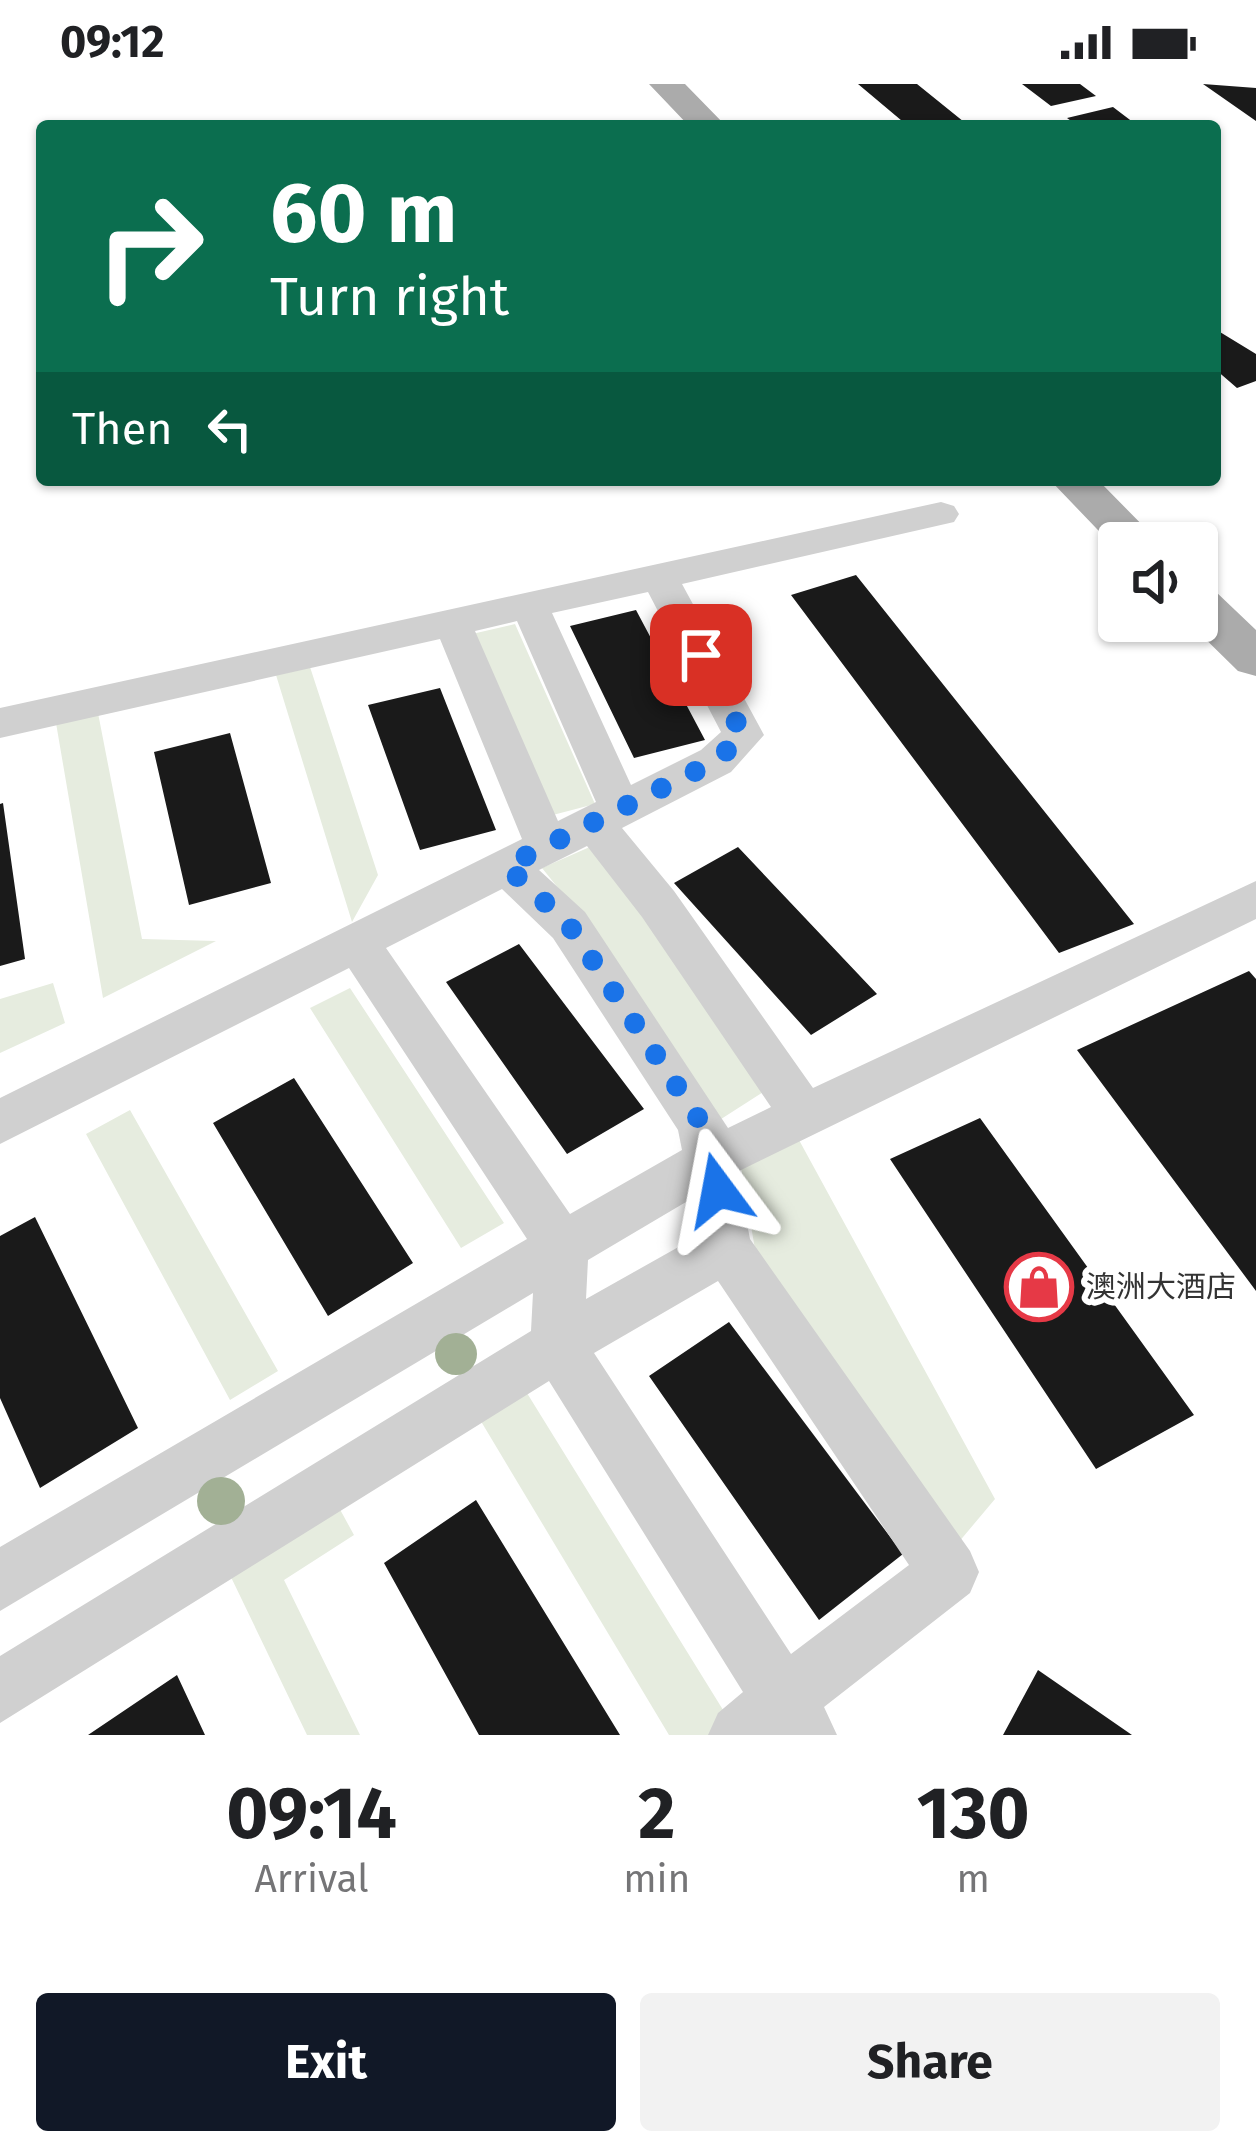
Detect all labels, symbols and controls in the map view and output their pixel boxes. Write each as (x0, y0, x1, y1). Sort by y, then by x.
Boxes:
text: 09:12 (60, 15, 165, 69)
text: 60 m (270, 163, 457, 264)
icon: right (72, 168, 228, 324)
text: Turn right (270, 265, 509, 329)
icon: left (197, 396, 263, 462)
text: Then (72, 402, 173, 456)
map controls (1098, 522, 1218, 642)
button: sound (1098, 522, 1218, 642)
pin (650, 604, 752, 706)
icon: arrive (668, 622, 734, 688)
position arrow (655, 1127, 781, 1253)
shop icon: 澳洲大酒店 (1004, 1252, 1074, 1322)
place label: 澳洲大酒店 (1086, 1269, 1236, 1305)
text: 09:14 (226, 1771, 397, 1857)
text: 2 (638, 1771, 675, 1857)
text: 130 (917, 1771, 1030, 1857)
text: Arrival (254, 1856, 369, 1902)
text: min (623, 1856, 690, 1902)
text: m (956, 1856, 990, 1902)
button: Exit (36, 1993, 616, 2131)
button: Share (640, 1993, 1220, 2131)

